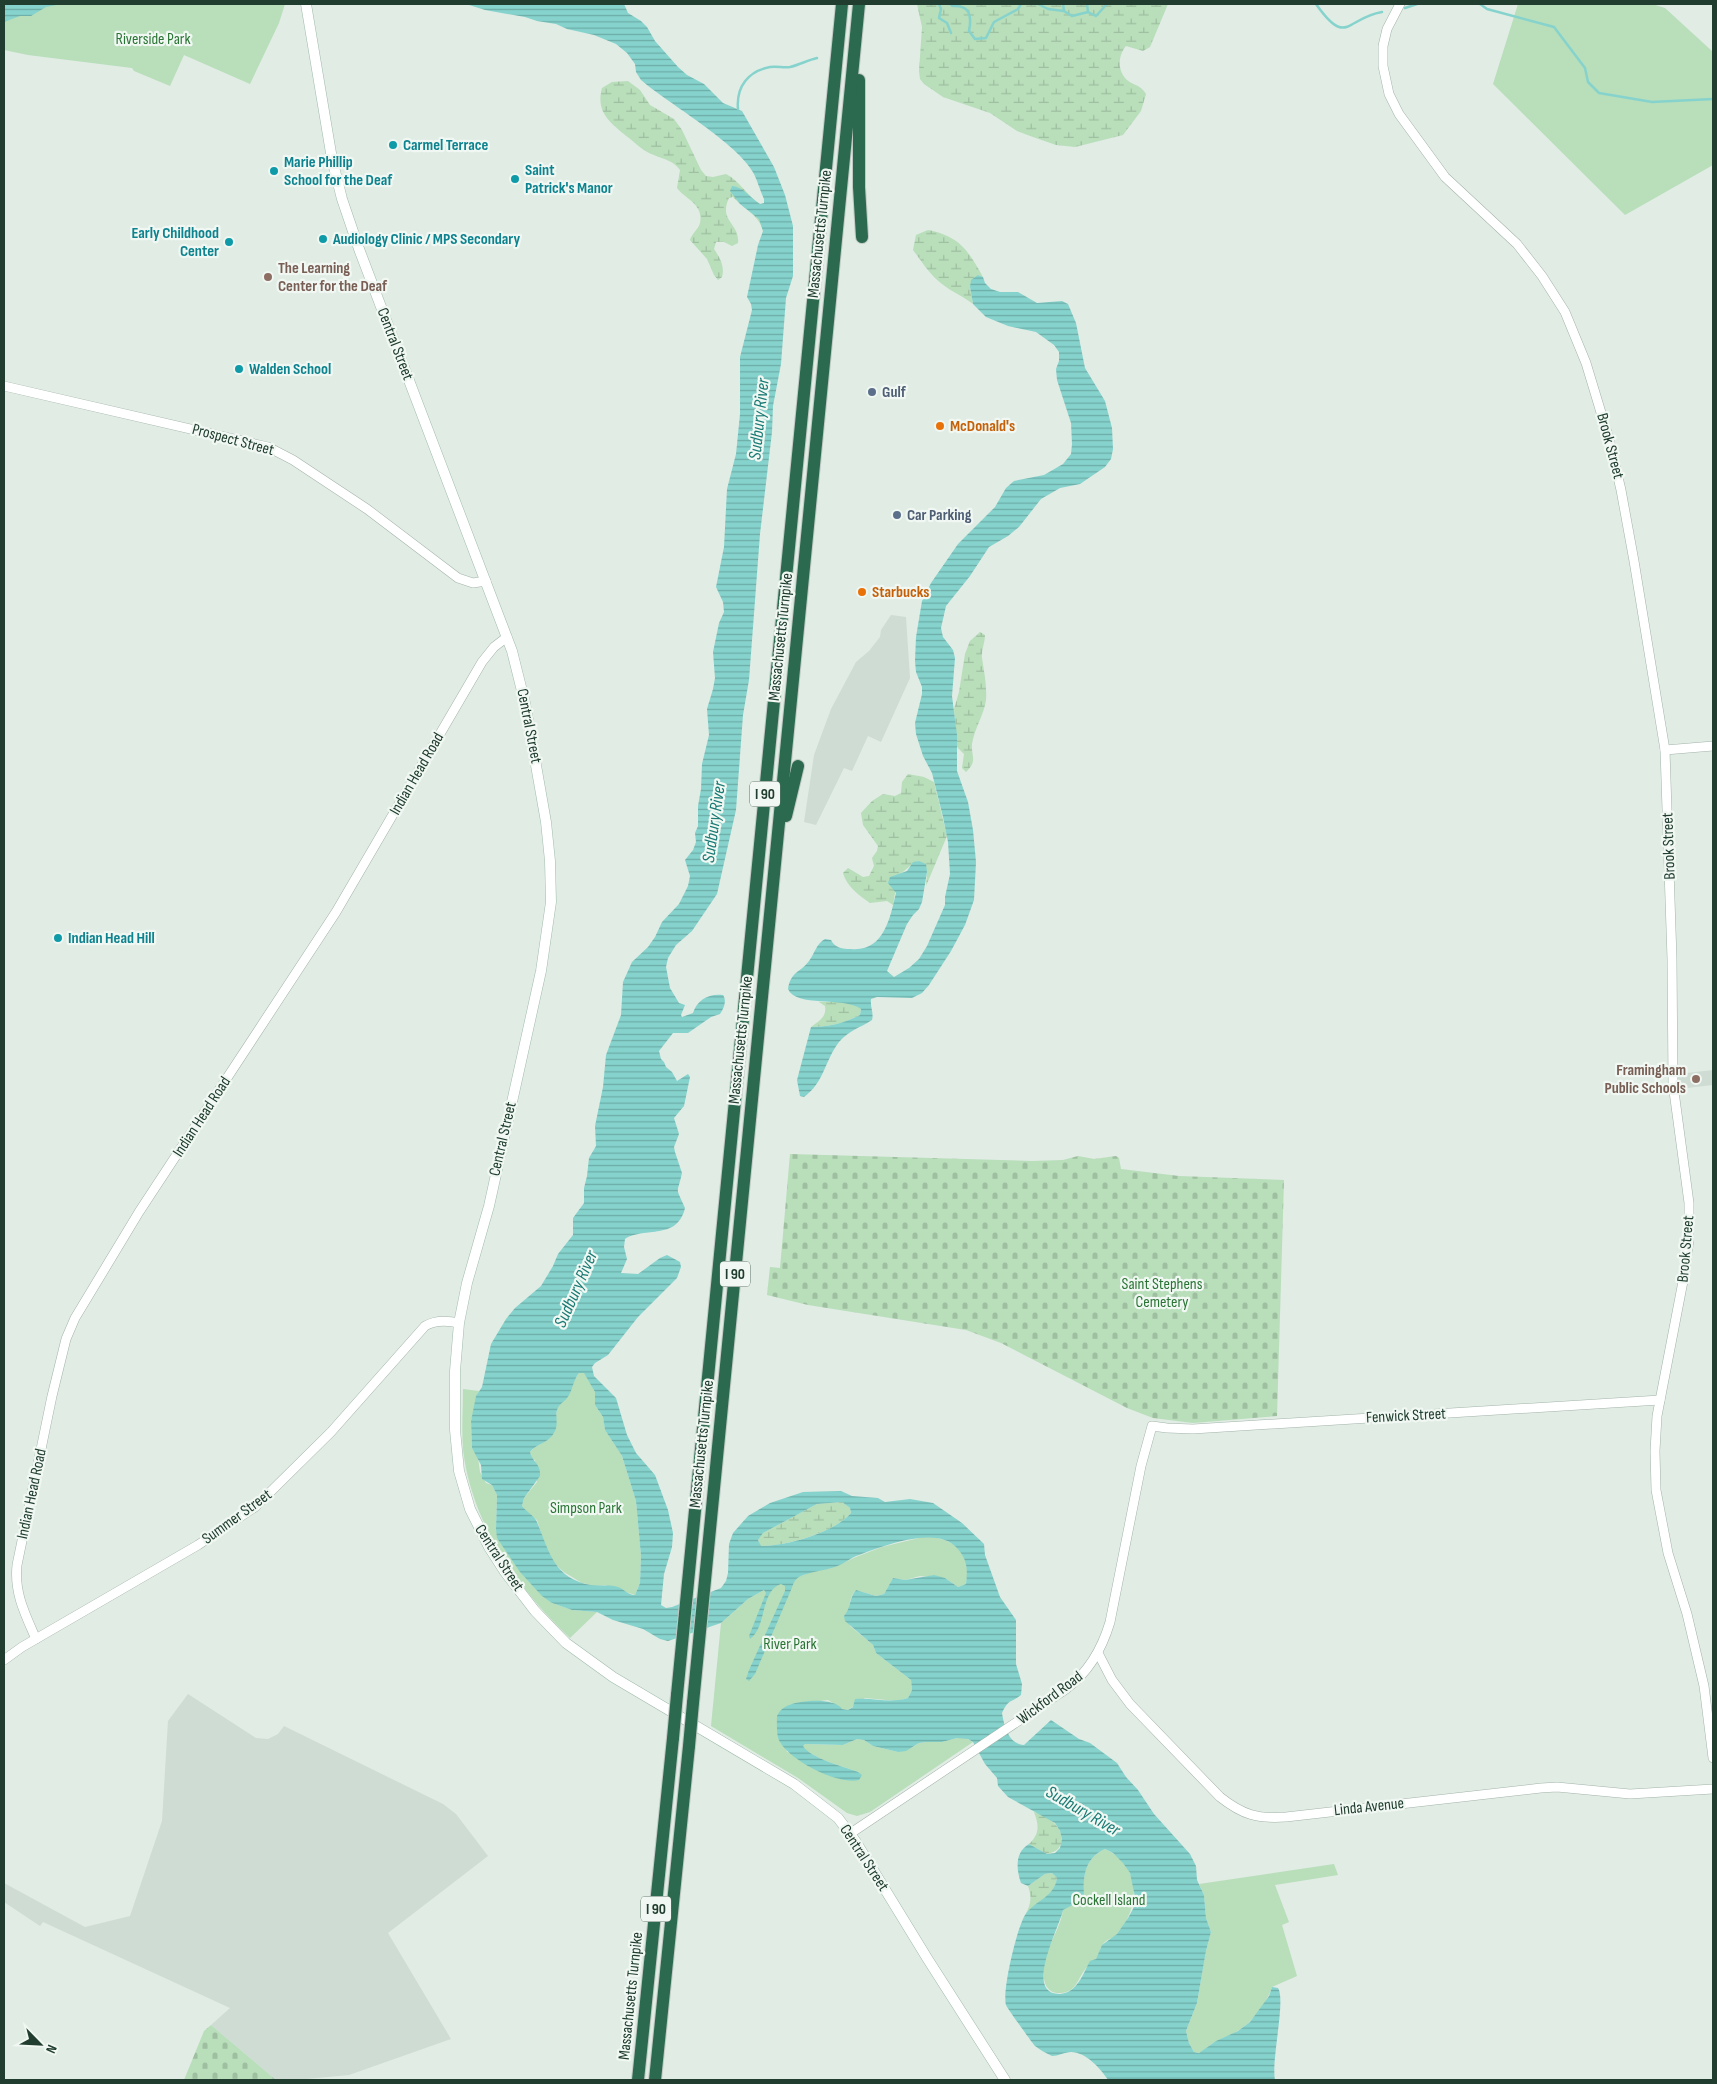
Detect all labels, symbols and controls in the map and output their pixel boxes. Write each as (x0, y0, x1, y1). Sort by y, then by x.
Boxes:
park label: Riverside Park (116, 30, 191, 49)
place label: Carmel Terrace (403, 136, 488, 155)
marker: Carmel Terrace (387, 139, 399, 151)
place label: Marie Phillip School for the Deaf (284, 153, 393, 190)
place label: Saint Patrick's Manor (525, 161, 613, 198)
marker: Marie Phillip School for the Deaf (268, 165, 280, 177)
street label: Massachusetts Turnpike (804, 169, 836, 299)
marker: Saint Patrick's Manor (509, 173, 521, 185)
place label: Early Childhood Center (131, 224, 219, 261)
place label: Audiology Clinic / MPS Secondary (332, 230, 520, 249)
marker: Audiology Clinic / MPS Secondary (317, 233, 329, 245)
marker: Early Childhood Center (223, 236, 235, 248)
place label: The Learning Center for the Deaf (278, 259, 388, 296)
marker: The Learning Center for the Deaf (262, 271, 274, 283)
street label: Central Street (373, 305, 417, 383)
place label: Walden School (249, 360, 331, 379)
marker: Walden School (233, 363, 245, 375)
water label: Sudbury River (744, 376, 774, 461)
place label: Gulf (882, 383, 907, 402)
marker: Gulf (866, 386, 878, 398)
street label: Brook Street (1592, 411, 1628, 481)
place label: McDonald's (950, 417, 1015, 436)
street label: Prospect Street (190, 420, 276, 460)
marker: McDonald's (934, 420, 946, 432)
place label: Car Parking (907, 506, 972, 525)
marker: Car Parking (891, 509, 903, 521)
street label: Massachusetts Turnpike (765, 572, 797, 702)
place label: Starbucks (872, 583, 929, 602)
marker: Starbucks (856, 586, 868, 598)
street label: Central Street (512, 687, 546, 765)
street label: Indian Head Road (386, 729, 448, 819)
water label: Sudbury River (698, 779, 730, 864)
road number: I 90 (750, 782, 780, 806)
street label: Brook Street (1658, 812, 1680, 880)
place label: Indian Head Hill (68, 929, 155, 948)
marker: Indian Head Hill (52, 932, 64, 944)
street label: Massachusetts Turnpike (725, 975, 757, 1105)
place label: Framingham Public Schools (1604, 1061, 1686, 1098)
street label: Indian Head Road (169, 1073, 235, 1161)
marker: Framingham Public Schools (1690, 1073, 1702, 1085)
street label: Central Street (485, 1100, 521, 1178)
street label: Brook Street (1674, 1215, 1698, 1283)
water label: Sudbury River (550, 1246, 603, 1331)
road number: I 90 (720, 1262, 750, 1286)
park label: Saint Stephens Cemetery (1122, 1275, 1203, 1312)
street label: Massachusetts Turnpike (686, 1379, 718, 1509)
street label: Fenwick Street (1366, 1404, 1447, 1428)
street label: Indian Head Road (13, 1447, 51, 1541)
street label: Summer Street (198, 1485, 276, 1549)
park label: Simpson Park (550, 1499, 622, 1518)
street label: Central Street (470, 1521, 528, 1595)
park label: River Park (763, 1635, 817, 1654)
street label: Wickford Road (1014, 1667, 1086, 1729)
water label: Sudbury River (1042, 1781, 1125, 1841)
street label: Linda Avenue (1333, 1794, 1405, 1820)
street label: Central Street (835, 1821, 893, 1895)
park label: Cockell Island (1072, 1891, 1146, 1910)
road number: I 90 (641, 1896, 671, 1922)
street label: Massachusetts Turnpike (615, 1931, 647, 2061)
north arrow (15, 2019, 65, 2069)
text: N (42, 2042, 61, 2056)

